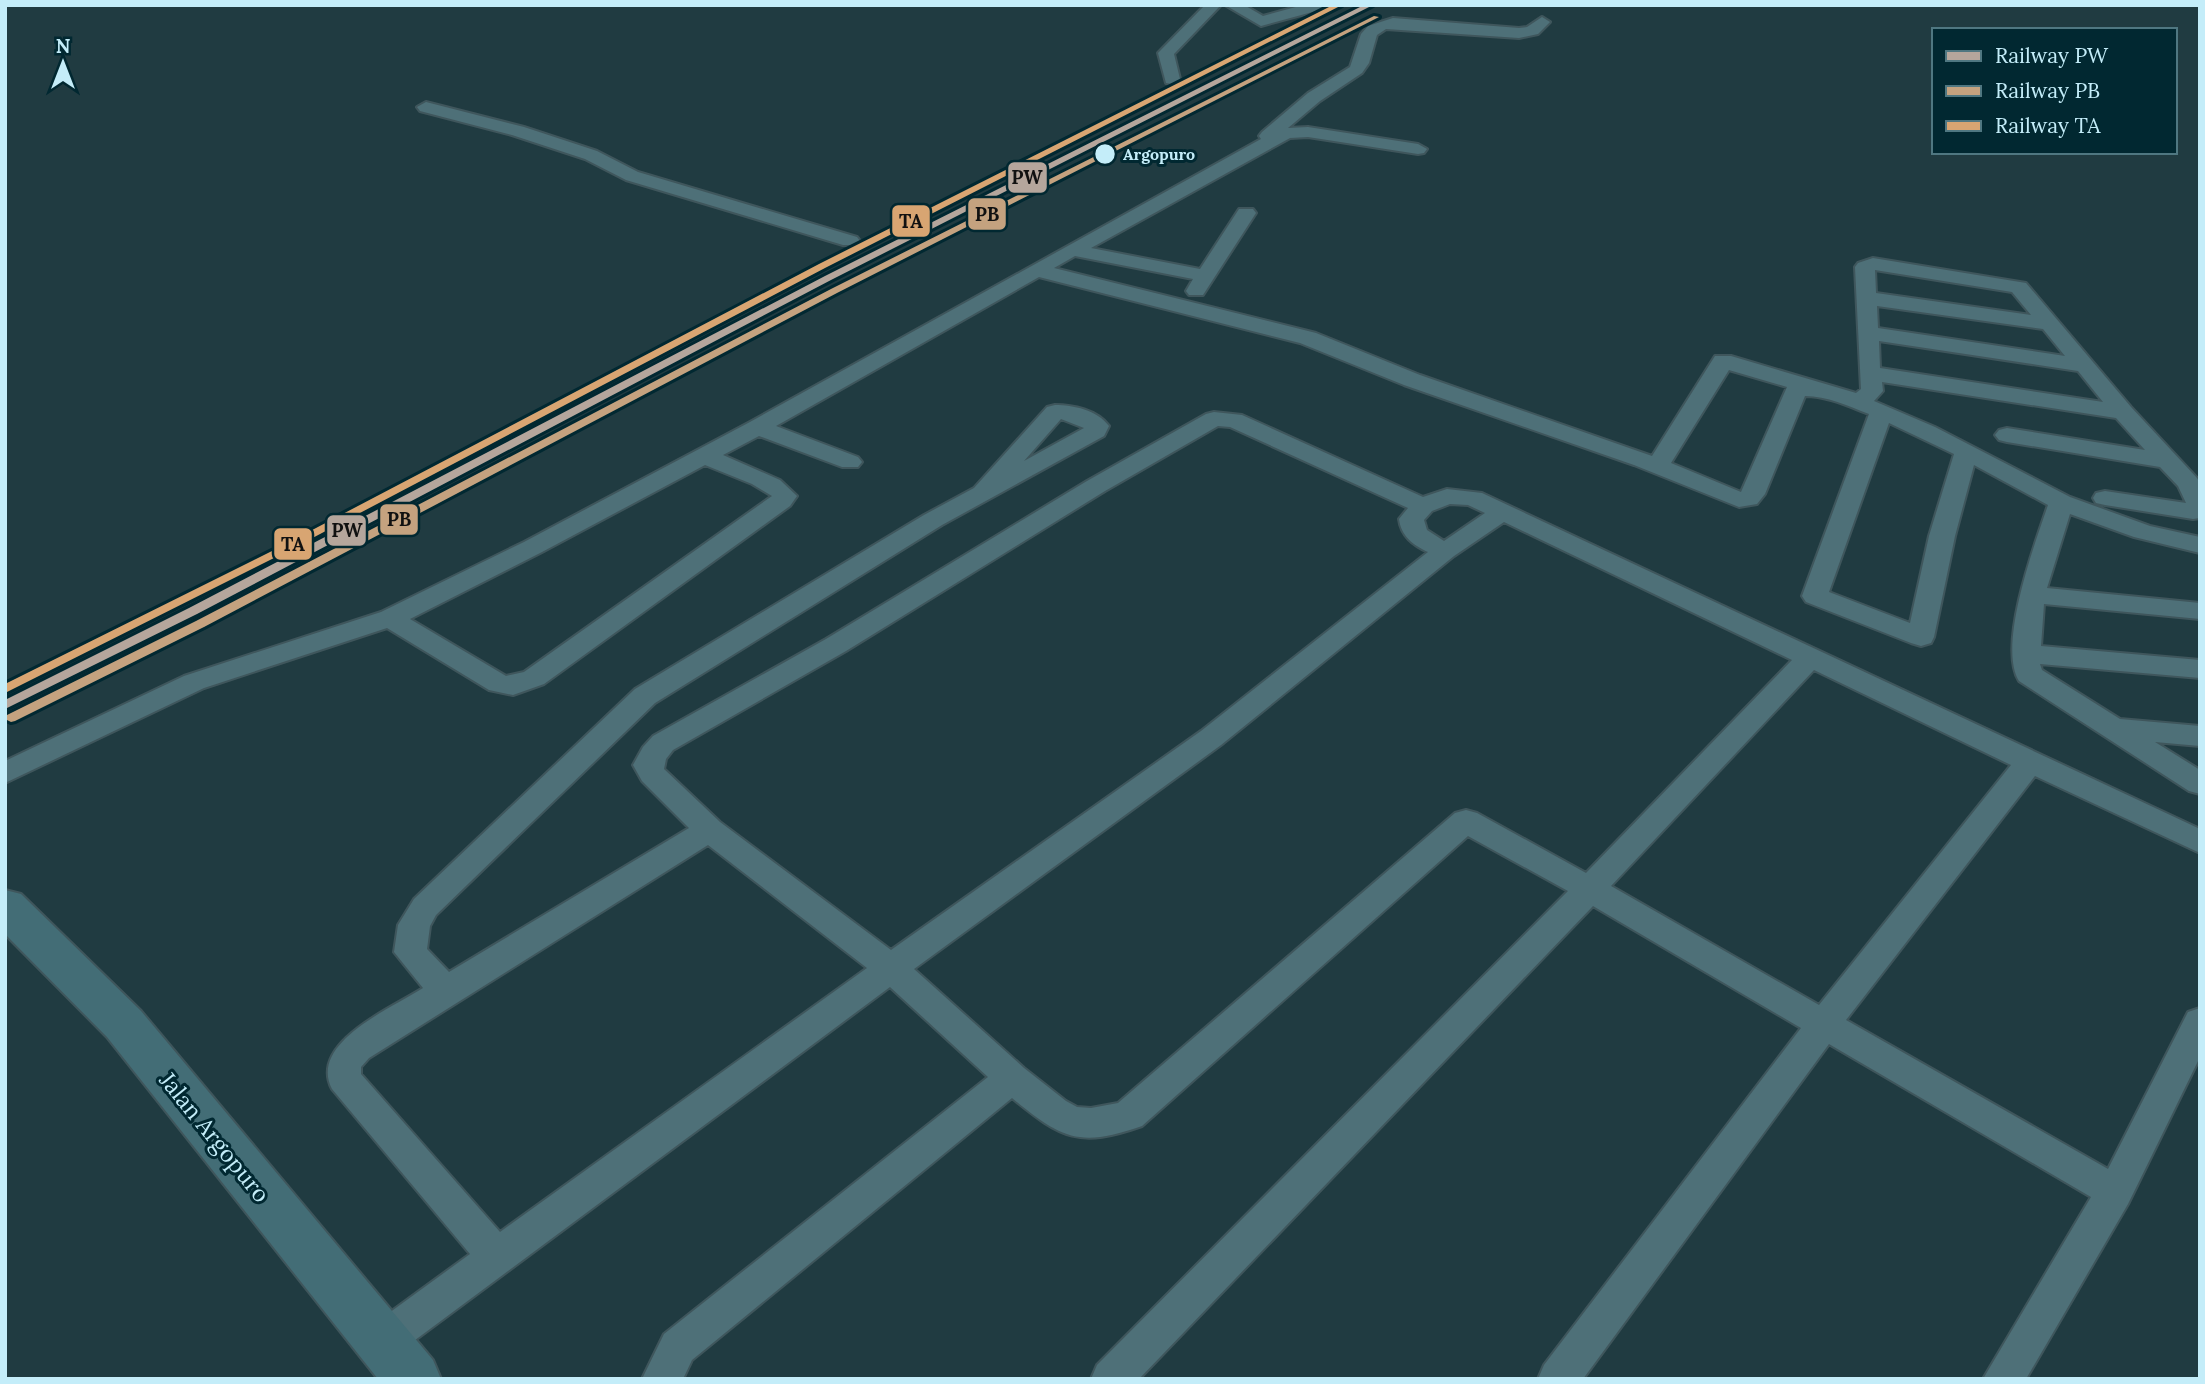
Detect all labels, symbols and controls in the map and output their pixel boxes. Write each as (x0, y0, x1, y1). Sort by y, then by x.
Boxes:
north arrow (28, 28, 98, 98)
legend (1932, 28, 2177, 154)
text: N (56, 34, 71, 58)
text: Railway PW (1995, 42, 2109, 69)
text: Railway PB (1995, 77, 2100, 104)
text: Railway TA (1995, 112, 2101, 139)
marker: Argopuro (1093, 142, 1117, 166)
place label: Argopuro (1123, 144, 1195, 164)
line badge: PW (1007, 161, 1048, 194)
text: PW (1011, 165, 1043, 189)
line badge: PB (967, 197, 1007, 231)
text: PB (975, 202, 1000, 226)
line badge: TA (891, 204, 931, 238)
text: TA (899, 209, 923, 233)
line badge: PB (379, 503, 419, 536)
text: PB (387, 507, 412, 531)
line badge: PW (326, 514, 367, 547)
text: PW (331, 518, 363, 542)
line badge: TA (273, 527, 313, 561)
text: TA (281, 532, 305, 556)
street label: Jalan Argopuro (153, 1065, 276, 1208)

